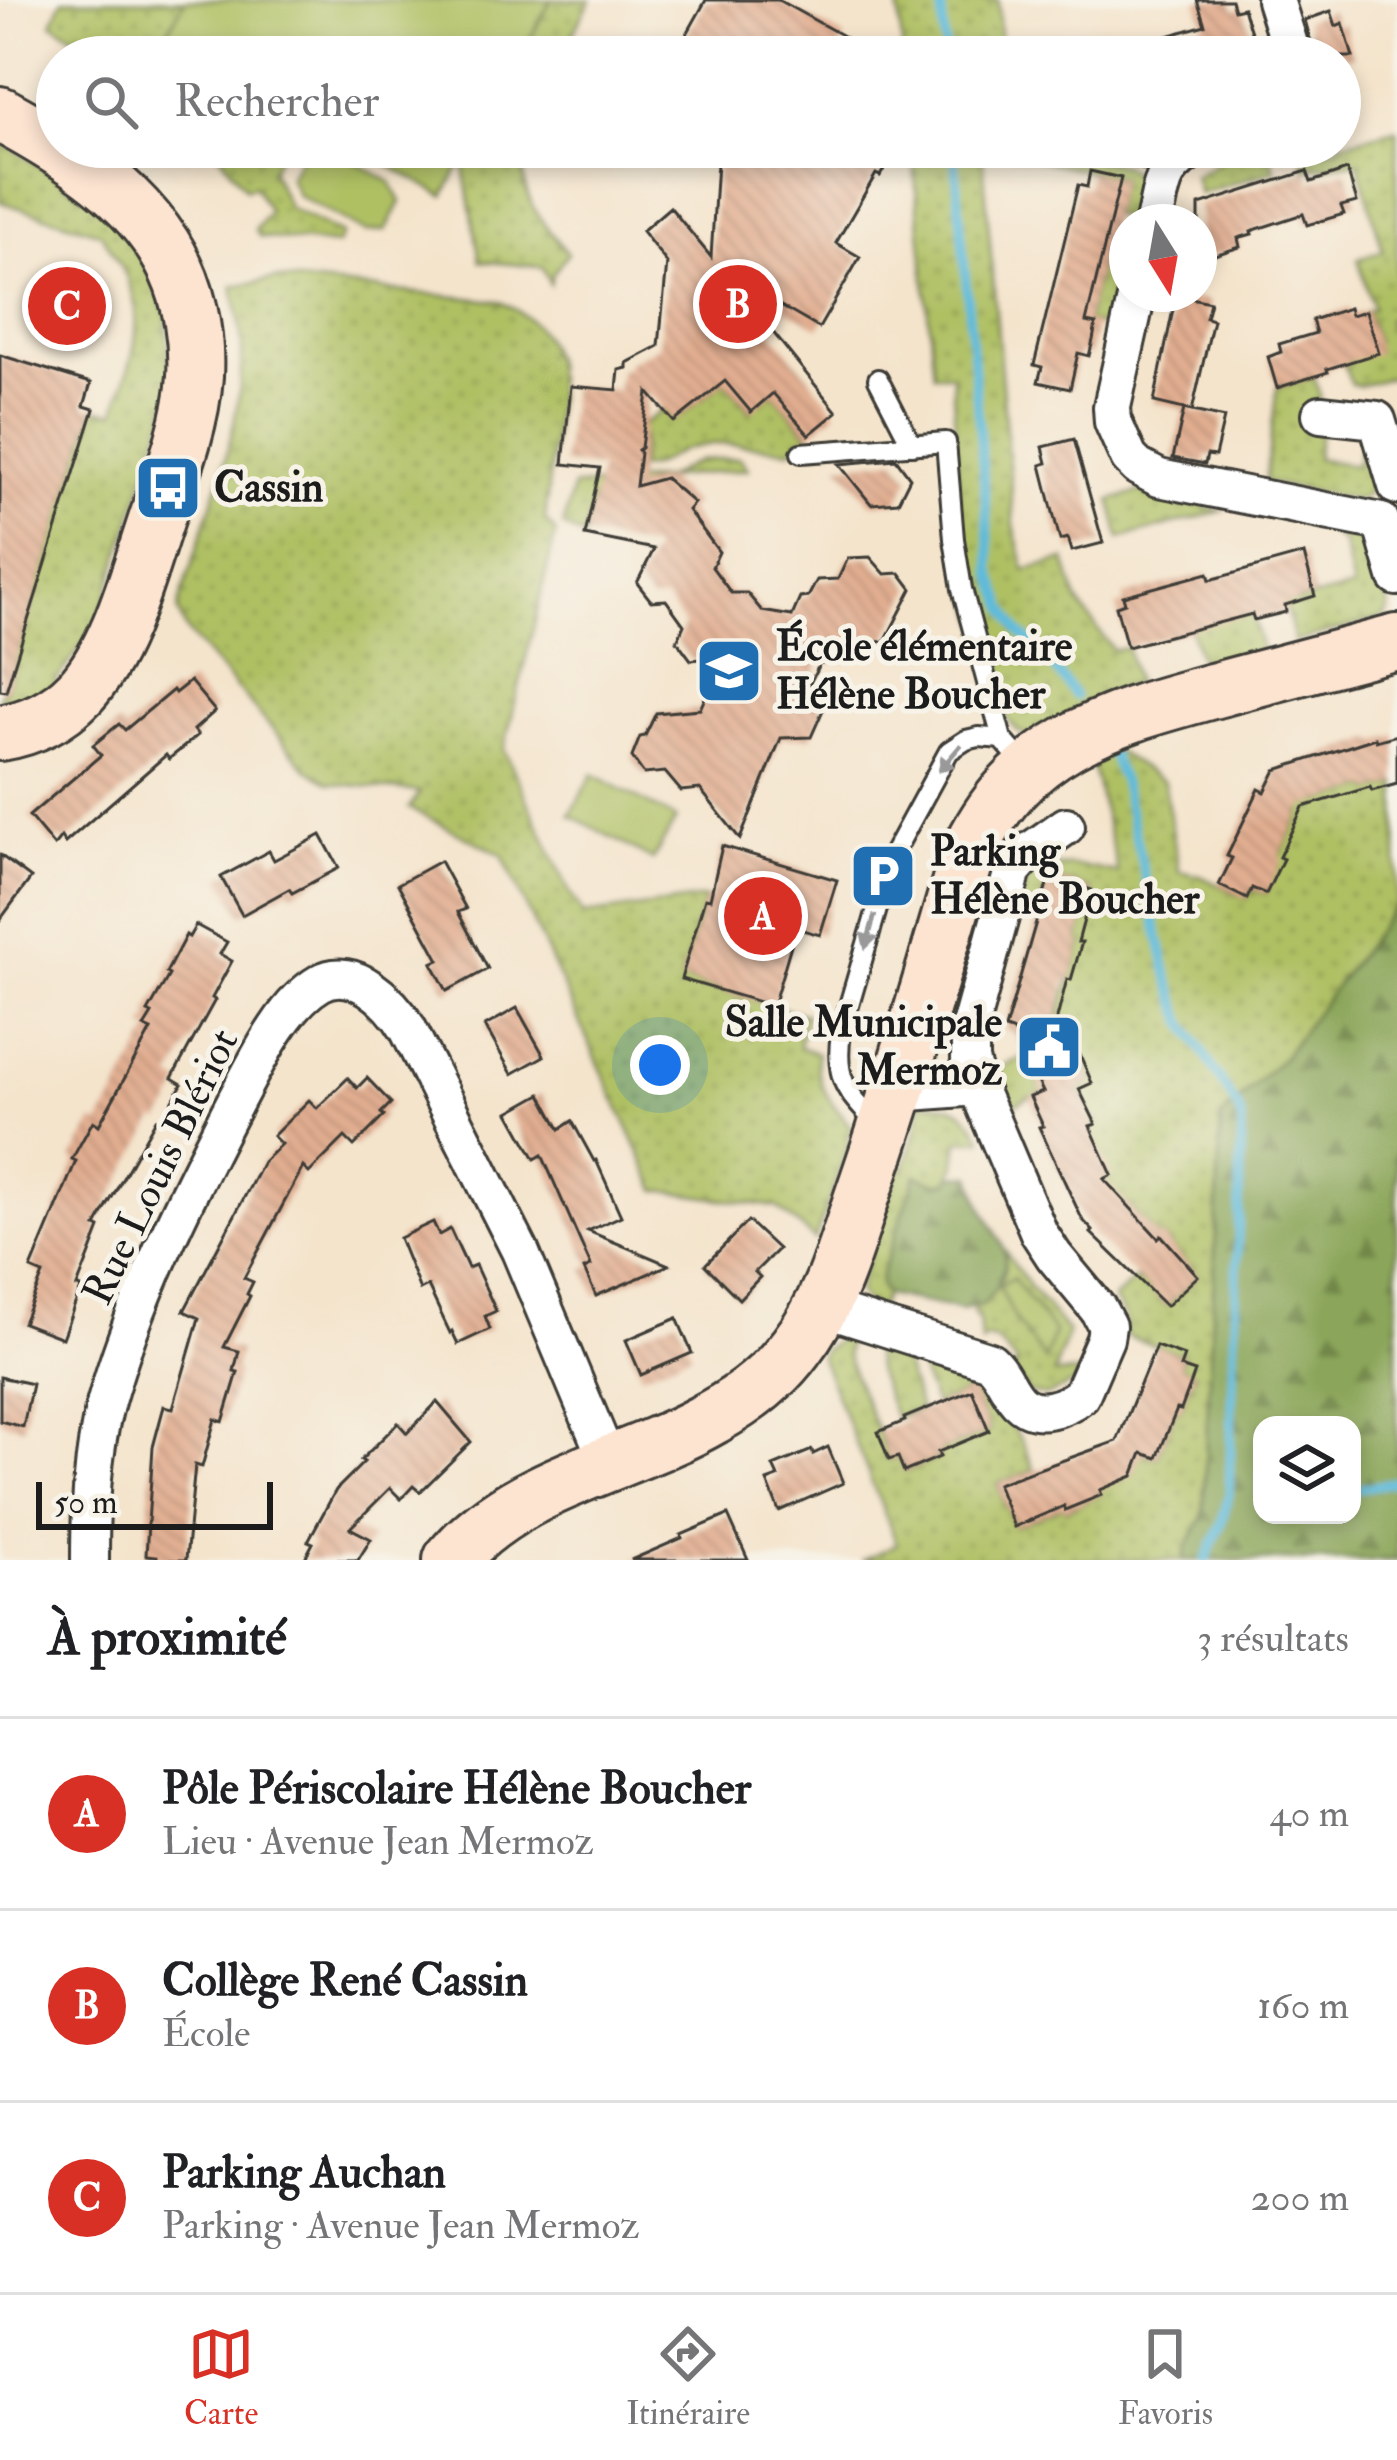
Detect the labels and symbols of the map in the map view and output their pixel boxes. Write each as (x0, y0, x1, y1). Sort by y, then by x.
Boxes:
north arrow (1109, 204, 1217, 312)
pin: B (699, 259, 777, 349)
pin: C (28, 261, 106, 351)
bus stop icon: Cassin (133, 453, 203, 523)
place label: Cassin (214, 462, 324, 514)
place label: École élémentaire Hélène Boucher (776, 619, 1073, 721)
school or university icon: École élémentaire Hélène Boucher (694, 636, 764, 706)
one-way arrow (937, 743, 963, 773)
place label: Parking Hélène Boucher (930, 826, 1201, 926)
parking icon: Parking Hélène Boucher (848, 841, 918, 911)
pin: A (724, 871, 802, 961)
one-way arrow (860, 914, 878, 951)
place label: Salle Municipale Mermoz (725, 997, 1003, 1097)
public building icon: Salle Municipale Mermoz (1014, 1012, 1084, 1082)
street label: Rue Louis Blériot (72, 1020, 250, 1314)
your location (630, 1035, 690, 1095)
scale bar (36, 1476, 273, 1529)

